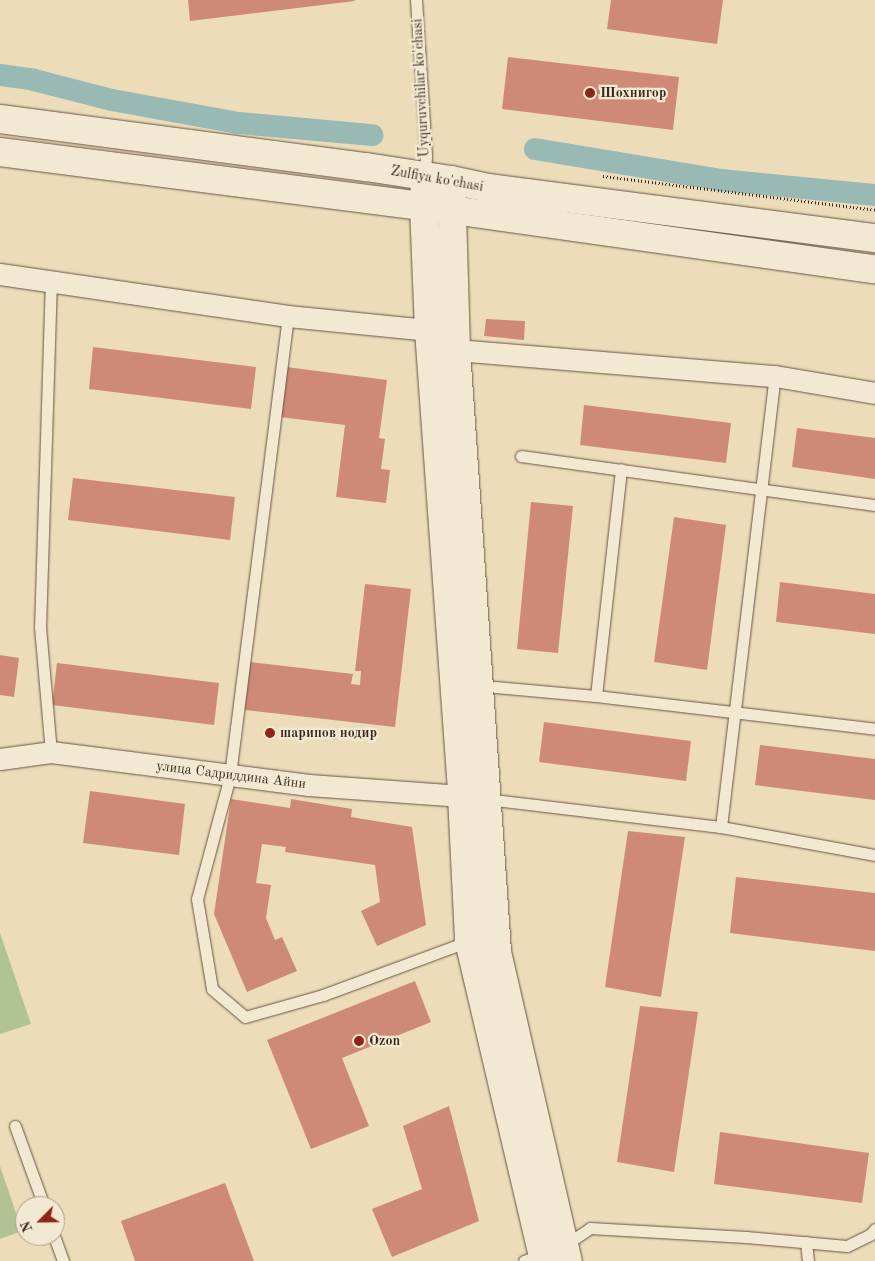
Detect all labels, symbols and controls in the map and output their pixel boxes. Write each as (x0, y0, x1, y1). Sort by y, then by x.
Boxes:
street label: Uyquruvchilar ko'chasi (409, 18, 433, 158)
place label: Шохнигор (600, 85, 666, 101)
marker: Шохнигор (584, 87, 596, 99)
street label: Zulfiya ko'chasi (389, 163, 485, 195)
place label: шарипов нодир (280, 725, 377, 741)
marker: шарипов нодир (264, 727, 276, 739)
street label: улица Садриддина Айни (155, 757, 307, 793)
place label: Ozon (369, 1033, 400, 1049)
marker: Ozon (353, 1035, 365, 1047)
north arrow (15, 1196, 65, 1246)
text: N (19, 1219, 36, 1234)

